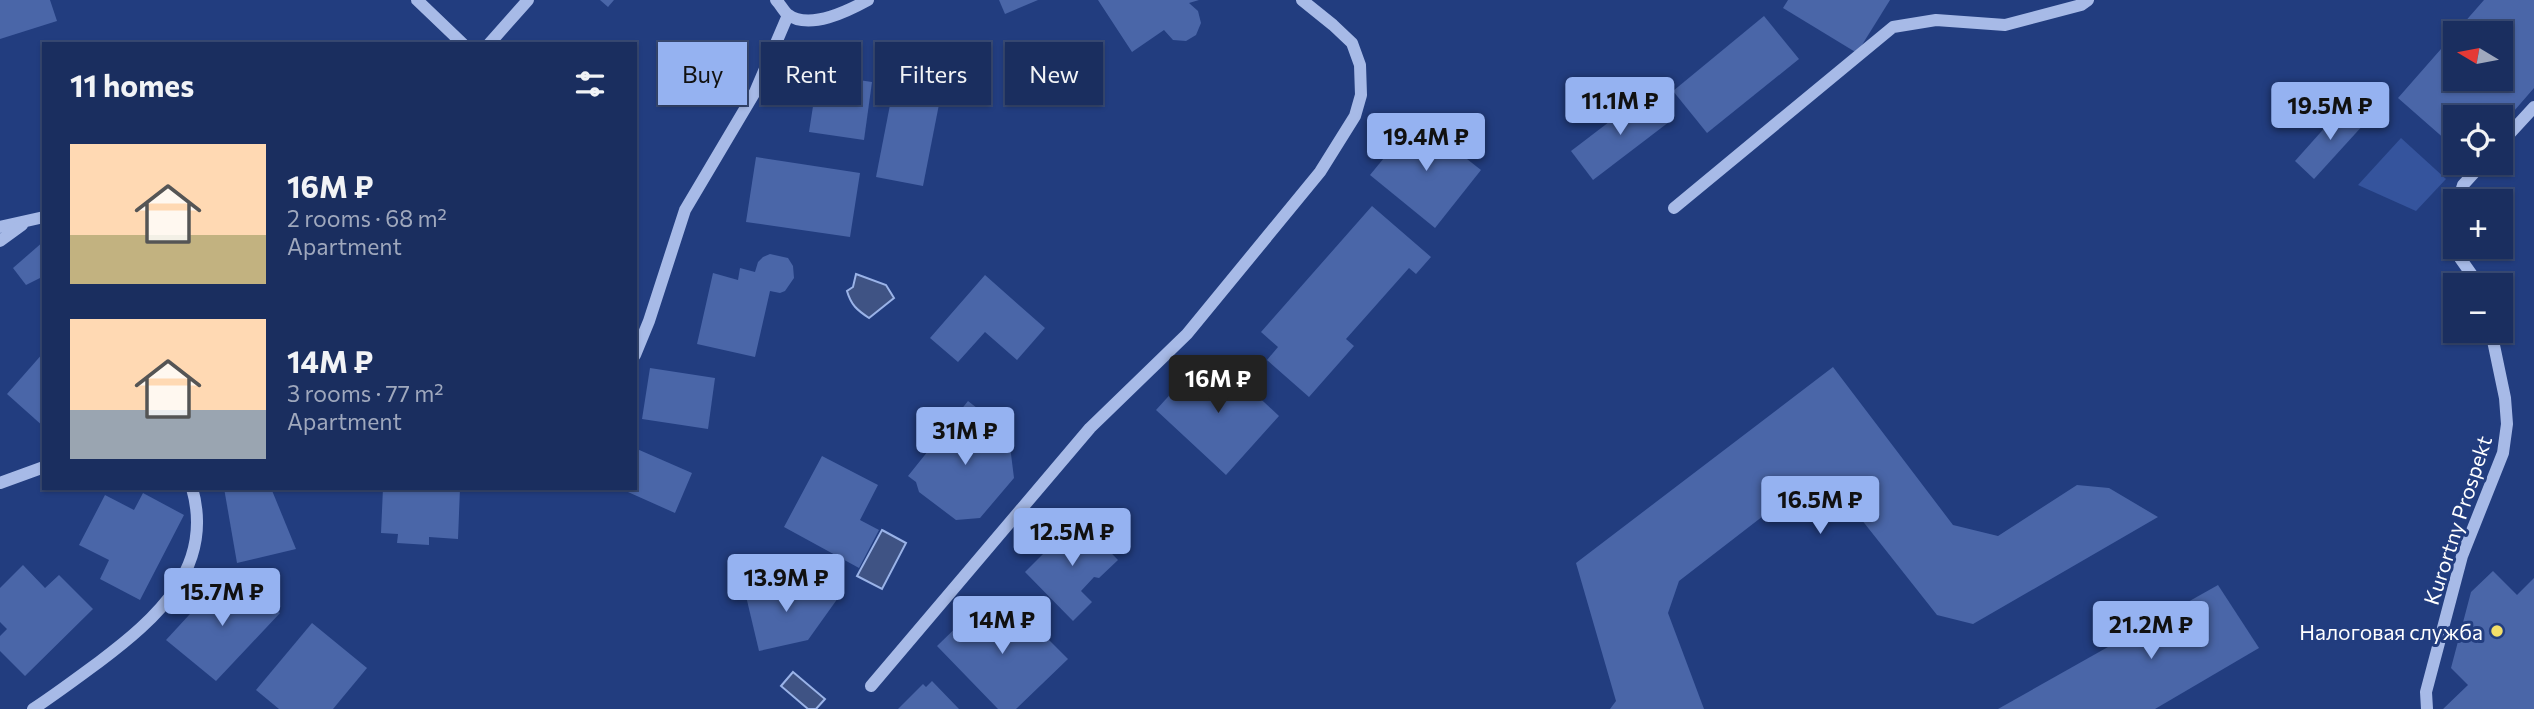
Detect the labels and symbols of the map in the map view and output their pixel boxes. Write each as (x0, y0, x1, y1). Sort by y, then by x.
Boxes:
north arrow (2443, 21, 2513, 91)
pin: 11.1M ₽ (1555, 78, 1685, 137)
pin: 19.5M ₽ (2265, 82, 2395, 142)
pin: 19.4M ₽ (1361, 114, 1491, 173)
pin: 16M ₽ (1169, 356, 1267, 415)
pin: 31M ₽ (916, 407, 1014, 467)
street label: Kurortny Prospekt (2418, 432, 2496, 608)
pin: 16.5M ₽ (1755, 476, 1885, 536)
pin: 12.5M ₽ (1007, 508, 1137, 568)
pin: 13.9M ₽ (721, 554, 851, 614)
pin: 15.7M ₽ (157, 568, 287, 628)
pin: 14M ₽ (953, 596, 1051, 656)
pin: 21.2M ₽ (2086, 602, 2216, 661)
place label: Налоговая служба (2299, 619, 2483, 644)
marker: Налоговая служба (2489, 623, 2505, 639)

